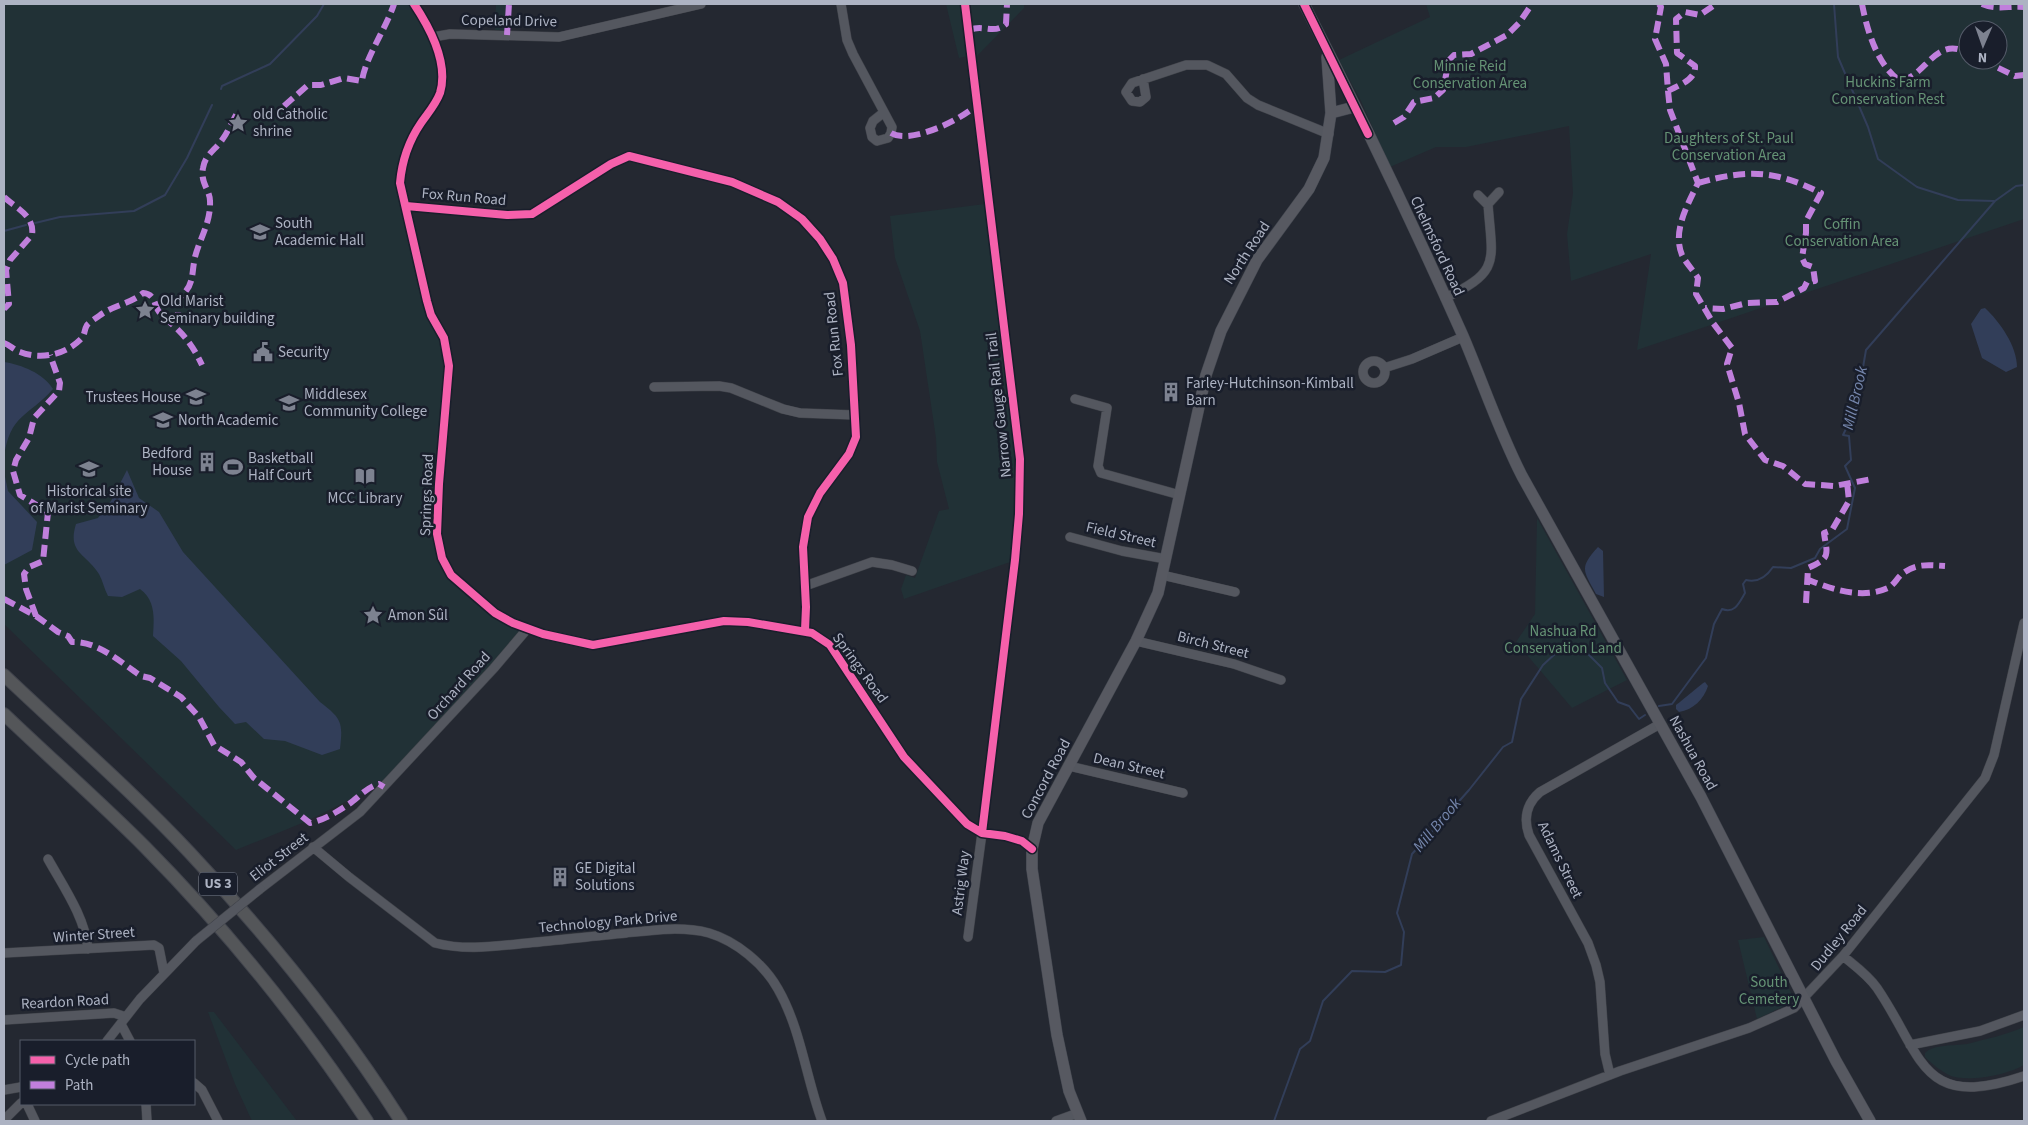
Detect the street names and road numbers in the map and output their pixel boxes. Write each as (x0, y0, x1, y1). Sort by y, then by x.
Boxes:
street label: Copeland Drive (461, 10, 557, 32)
street label: Fox Run Road (421, 183, 507, 211)
street label: Chelmsford Road (1405, 193, 1469, 299)
street label: North Road (1219, 217, 1275, 289)
street label: Fox Run Road (819, 291, 849, 377)
street label: Narrow Gauge Rail Trail (981, 331, 1017, 479)
street label: Springs Road (415, 453, 439, 537)
street label: Field Street (1084, 517, 1158, 553)
street label: Birch Street (1175, 626, 1251, 664)
street label: Springs Road (827, 628, 893, 708)
street label: Orchard Road (422, 647, 496, 725)
street label: Nashua Road (1664, 712, 1722, 794)
street label: Concord Road (1016, 735, 1076, 823)
street label: Dean Street (1091, 748, 1167, 784)
street label: Adams Street (1532, 818, 1588, 902)
street label: Eliot Street (245, 827, 313, 887)
street label: Astrig Way (947, 849, 975, 917)
road number: US 3 (199, 872, 237, 896)
street label: Dudley Road (1806, 901, 1872, 975)
street label: Technology Park Drive (538, 905, 678, 939)
street label: Winter Street (52, 922, 136, 948)
street label: Reardon Road (20, 989, 110, 1015)

